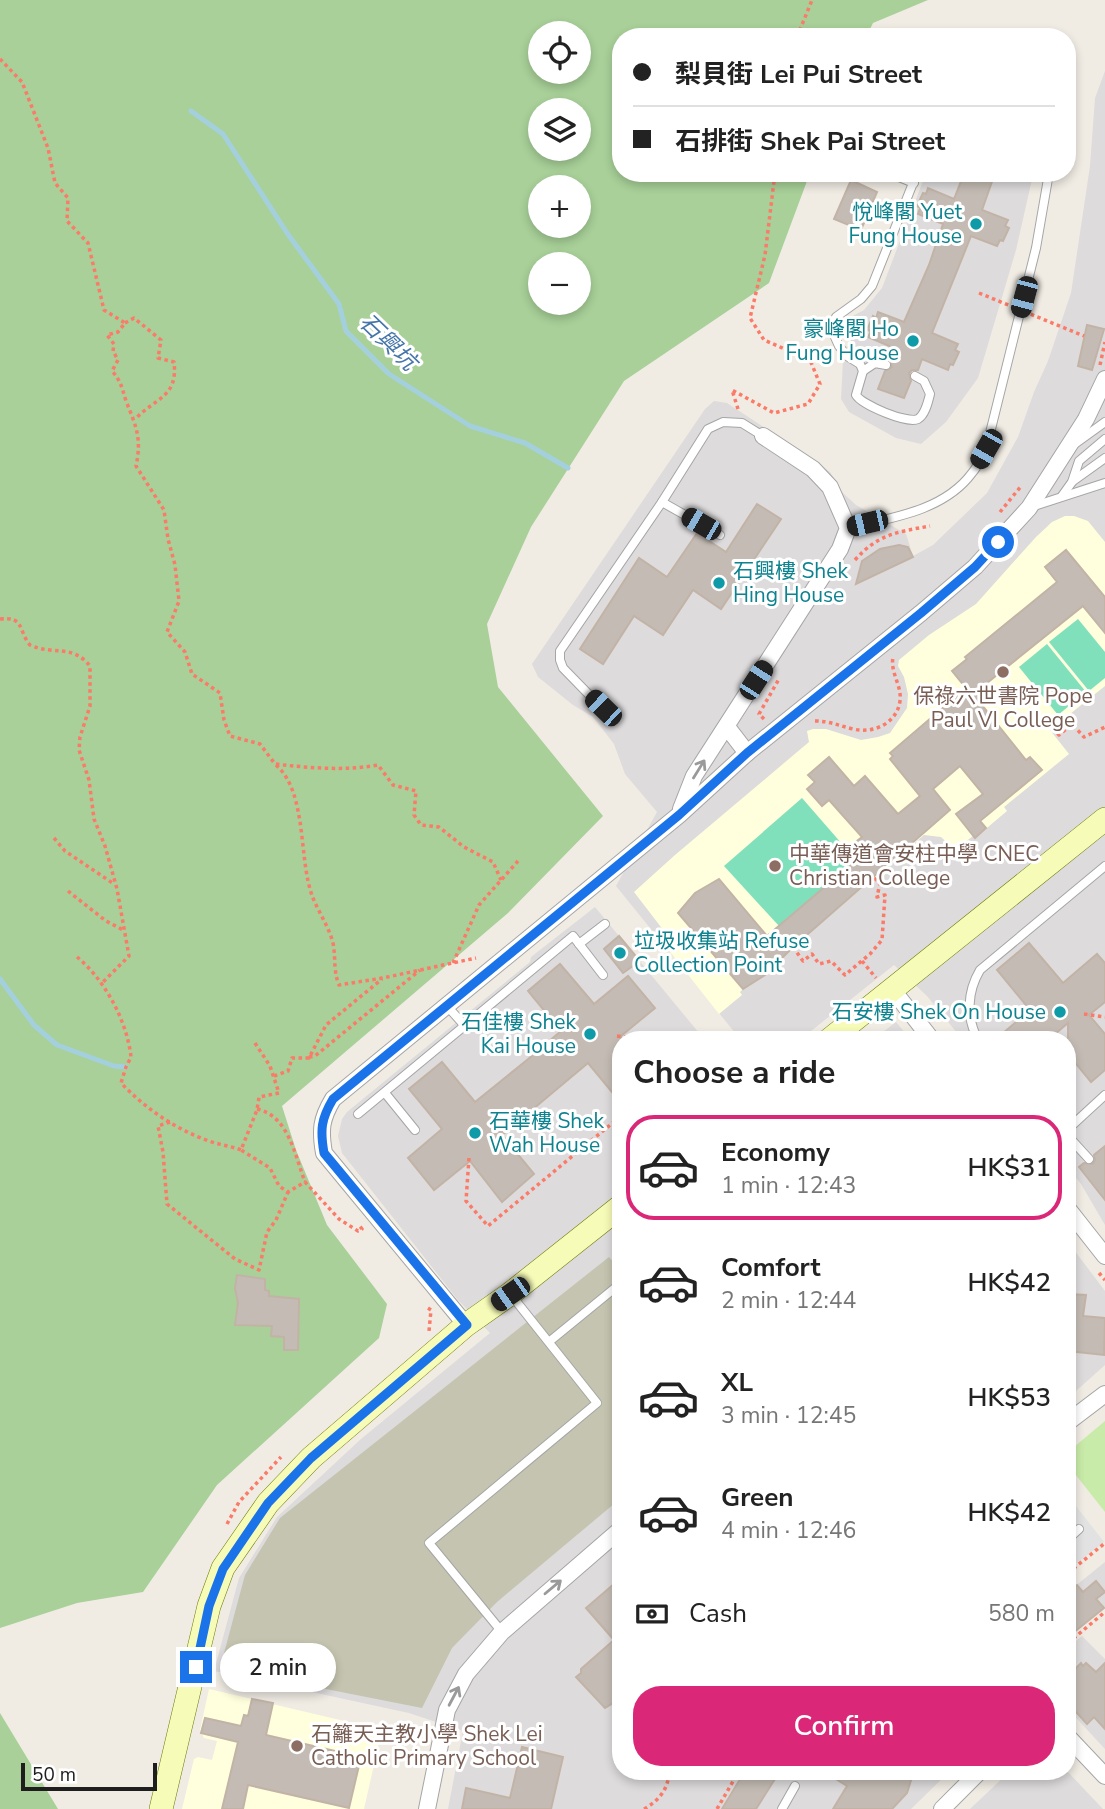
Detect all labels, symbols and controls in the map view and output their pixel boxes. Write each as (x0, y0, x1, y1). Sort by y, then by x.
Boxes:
map controls (528, 21, 591, 315)
button: locate (528, 21, 591, 84)
text: 梨貝街 Lei Pui Street (675, 57, 922, 92)
button: layers (528, 98, 591, 161)
text: 石排街 Shek Pai Street (675, 124, 945, 159)
button: + (528, 175, 591, 238)
place label: 悅峰閣 Yuet Fung House (849, 198, 963, 250)
marker: 悅峰閣 Yuet Fung House (968, 216, 984, 232)
button: − (528, 252, 591, 315)
car (1009, 274, 1040, 320)
water label: 石興坑 (352, 307, 426, 379)
place label: 豪峰閣 Ho Fung House (786, 315, 899, 367)
marker: 豪峰閣 Ho Fung House (905, 333, 921, 349)
car (967, 426, 1006, 472)
car (678, 504, 725, 544)
car (845, 508, 890, 538)
route start (982, 526, 1014, 558)
place label: 石興樓 Shek Hing House (733, 557, 848, 609)
marker: 石興樓 Shek Hing House (711, 575, 727, 591)
car (736, 657, 777, 703)
marker: 保祿六世書院 Pope Paul VI College (995, 664, 1011, 680)
place label: 保祿六世書院 Pope Paul VI College (913, 682, 1093, 734)
car (581, 686, 626, 730)
one-way arrow (693, 759, 707, 779)
place label: 中華傳道會安柱中學 CNEC Christian College (789, 840, 1039, 892)
marker: 中華傳道會安柱中學 CNEC Christian College (767, 858, 783, 874)
place label: 垃圾收集站 Refuse Collection Point (634, 927, 809, 979)
marker: 垃圾收集站 Refuse Collection Point (612, 945, 628, 961)
place label: 石安樓 Shek On House (832, 998, 1046, 1026)
marker: 石安樓 Shek On House (1052, 1004, 1068, 1020)
place label: 石佳樓 Shek Kai House (461, 1008, 576, 1060)
marker: 石佳樓 Shek Kai House (582, 1026, 598, 1042)
text: Choose a ride (633, 1051, 835, 1094)
place label: 石華樓 Shek Wah House (489, 1107, 604, 1159)
marker: 石華樓 Shek Wah House (467, 1125, 483, 1141)
text: Economy (721, 1135, 830, 1170)
icon: car (637, 1136, 700, 1199)
text: HK$31 (968, 1150, 1051, 1185)
text: 1 min · 12:43 (721, 1170, 856, 1201)
text: Comfort (721, 1250, 821, 1285)
icon: car (637, 1251, 700, 1314)
text: HK$42 (968, 1265, 1051, 1300)
car (487, 1273, 534, 1315)
text: 2 min · 12:44 (721, 1285, 856, 1316)
text: XL (721, 1365, 753, 1400)
icon: car (637, 1366, 700, 1429)
text: HK$53 (968, 1380, 1051, 1415)
text: 3 min · 12:45 (721, 1400, 856, 1431)
text: Green (721, 1480, 794, 1515)
icon: car (637, 1481, 700, 1544)
text: HK$42 (968, 1495, 1051, 1530)
text: 4 min · 12:46 (721, 1515, 856, 1546)
one-way arrow (544, 1579, 562, 1595)
icon: cash (633, 1595, 671, 1633)
text: Cash (689, 1596, 747, 1631)
text: 580 m (988, 1598, 1055, 1629)
callout: 2 min (220, 1642, 336, 1692)
route end (180, 1651, 212, 1683)
text: 2 min (249, 1652, 307, 1683)
one-way arrow (448, 1686, 462, 1707)
button: Confirm (633, 1686, 1055, 1766)
place label: 石籬天主教小學 Shek Lei Catholic Primary School (311, 1720, 543, 1772)
marker: 石籬天主教小學 Shek Lei Catholic Primary School (289, 1738, 305, 1754)
scale bar (21, 1760, 158, 1792)
text: 50 m (32, 1762, 76, 1788)

